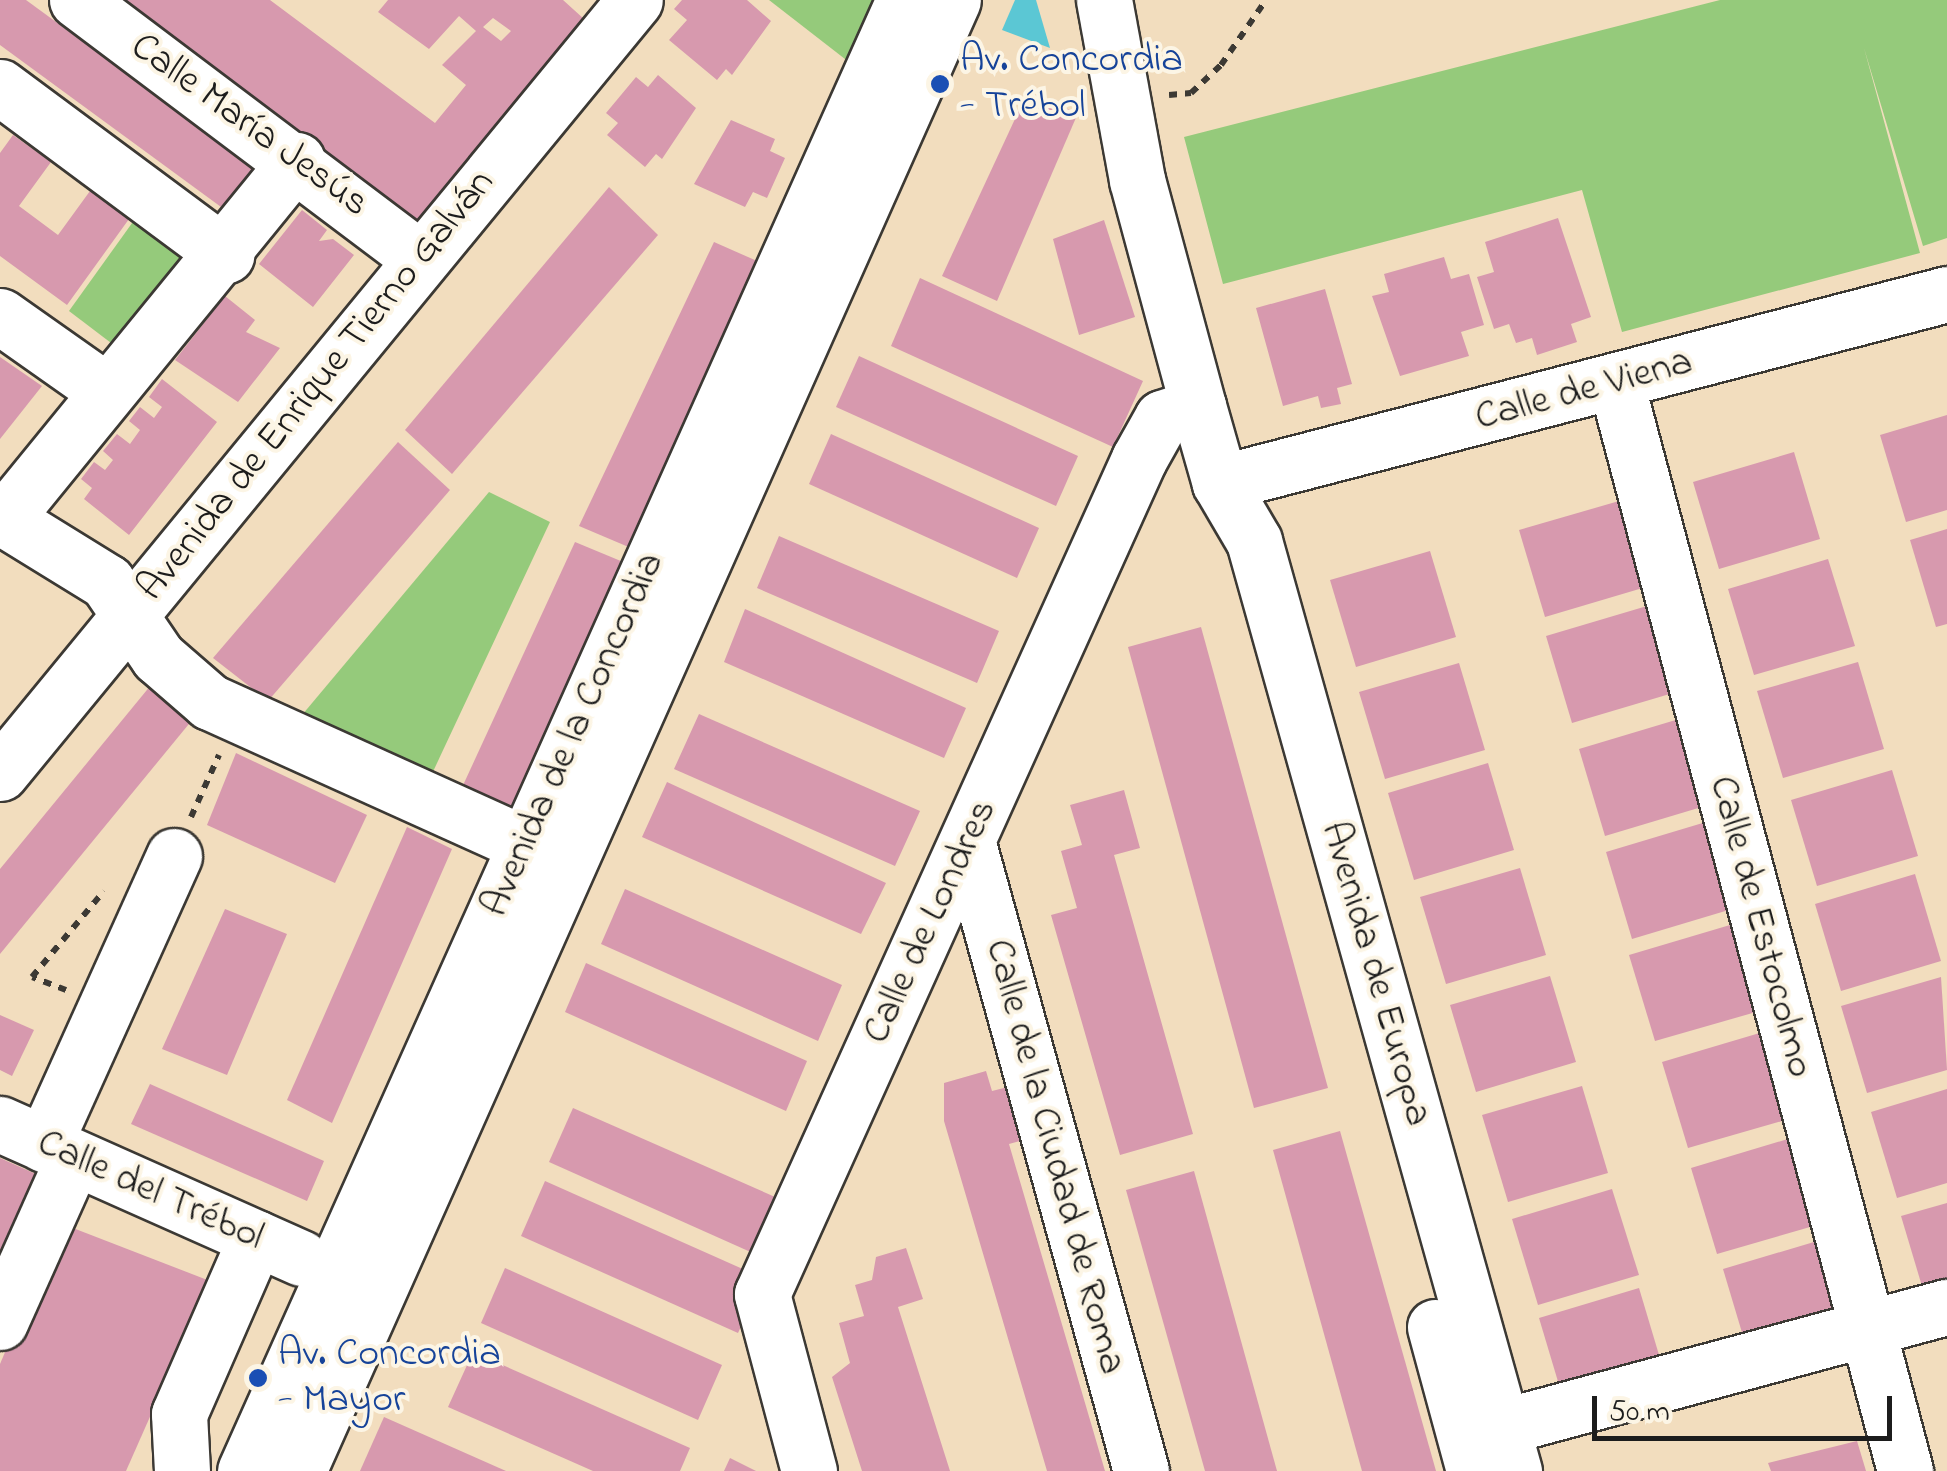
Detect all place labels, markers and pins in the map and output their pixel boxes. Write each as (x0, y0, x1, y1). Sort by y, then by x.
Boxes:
place label: Av. Concordia - Trébol (960, 37, 1183, 131)
marker: Av. Concordia - Trébol (929, 73, 951, 95)
place label: Av. Concordia - Mayor (278, 1331, 501, 1425)
marker: Av. Concordia - Mayor (247, 1367, 269, 1389)

